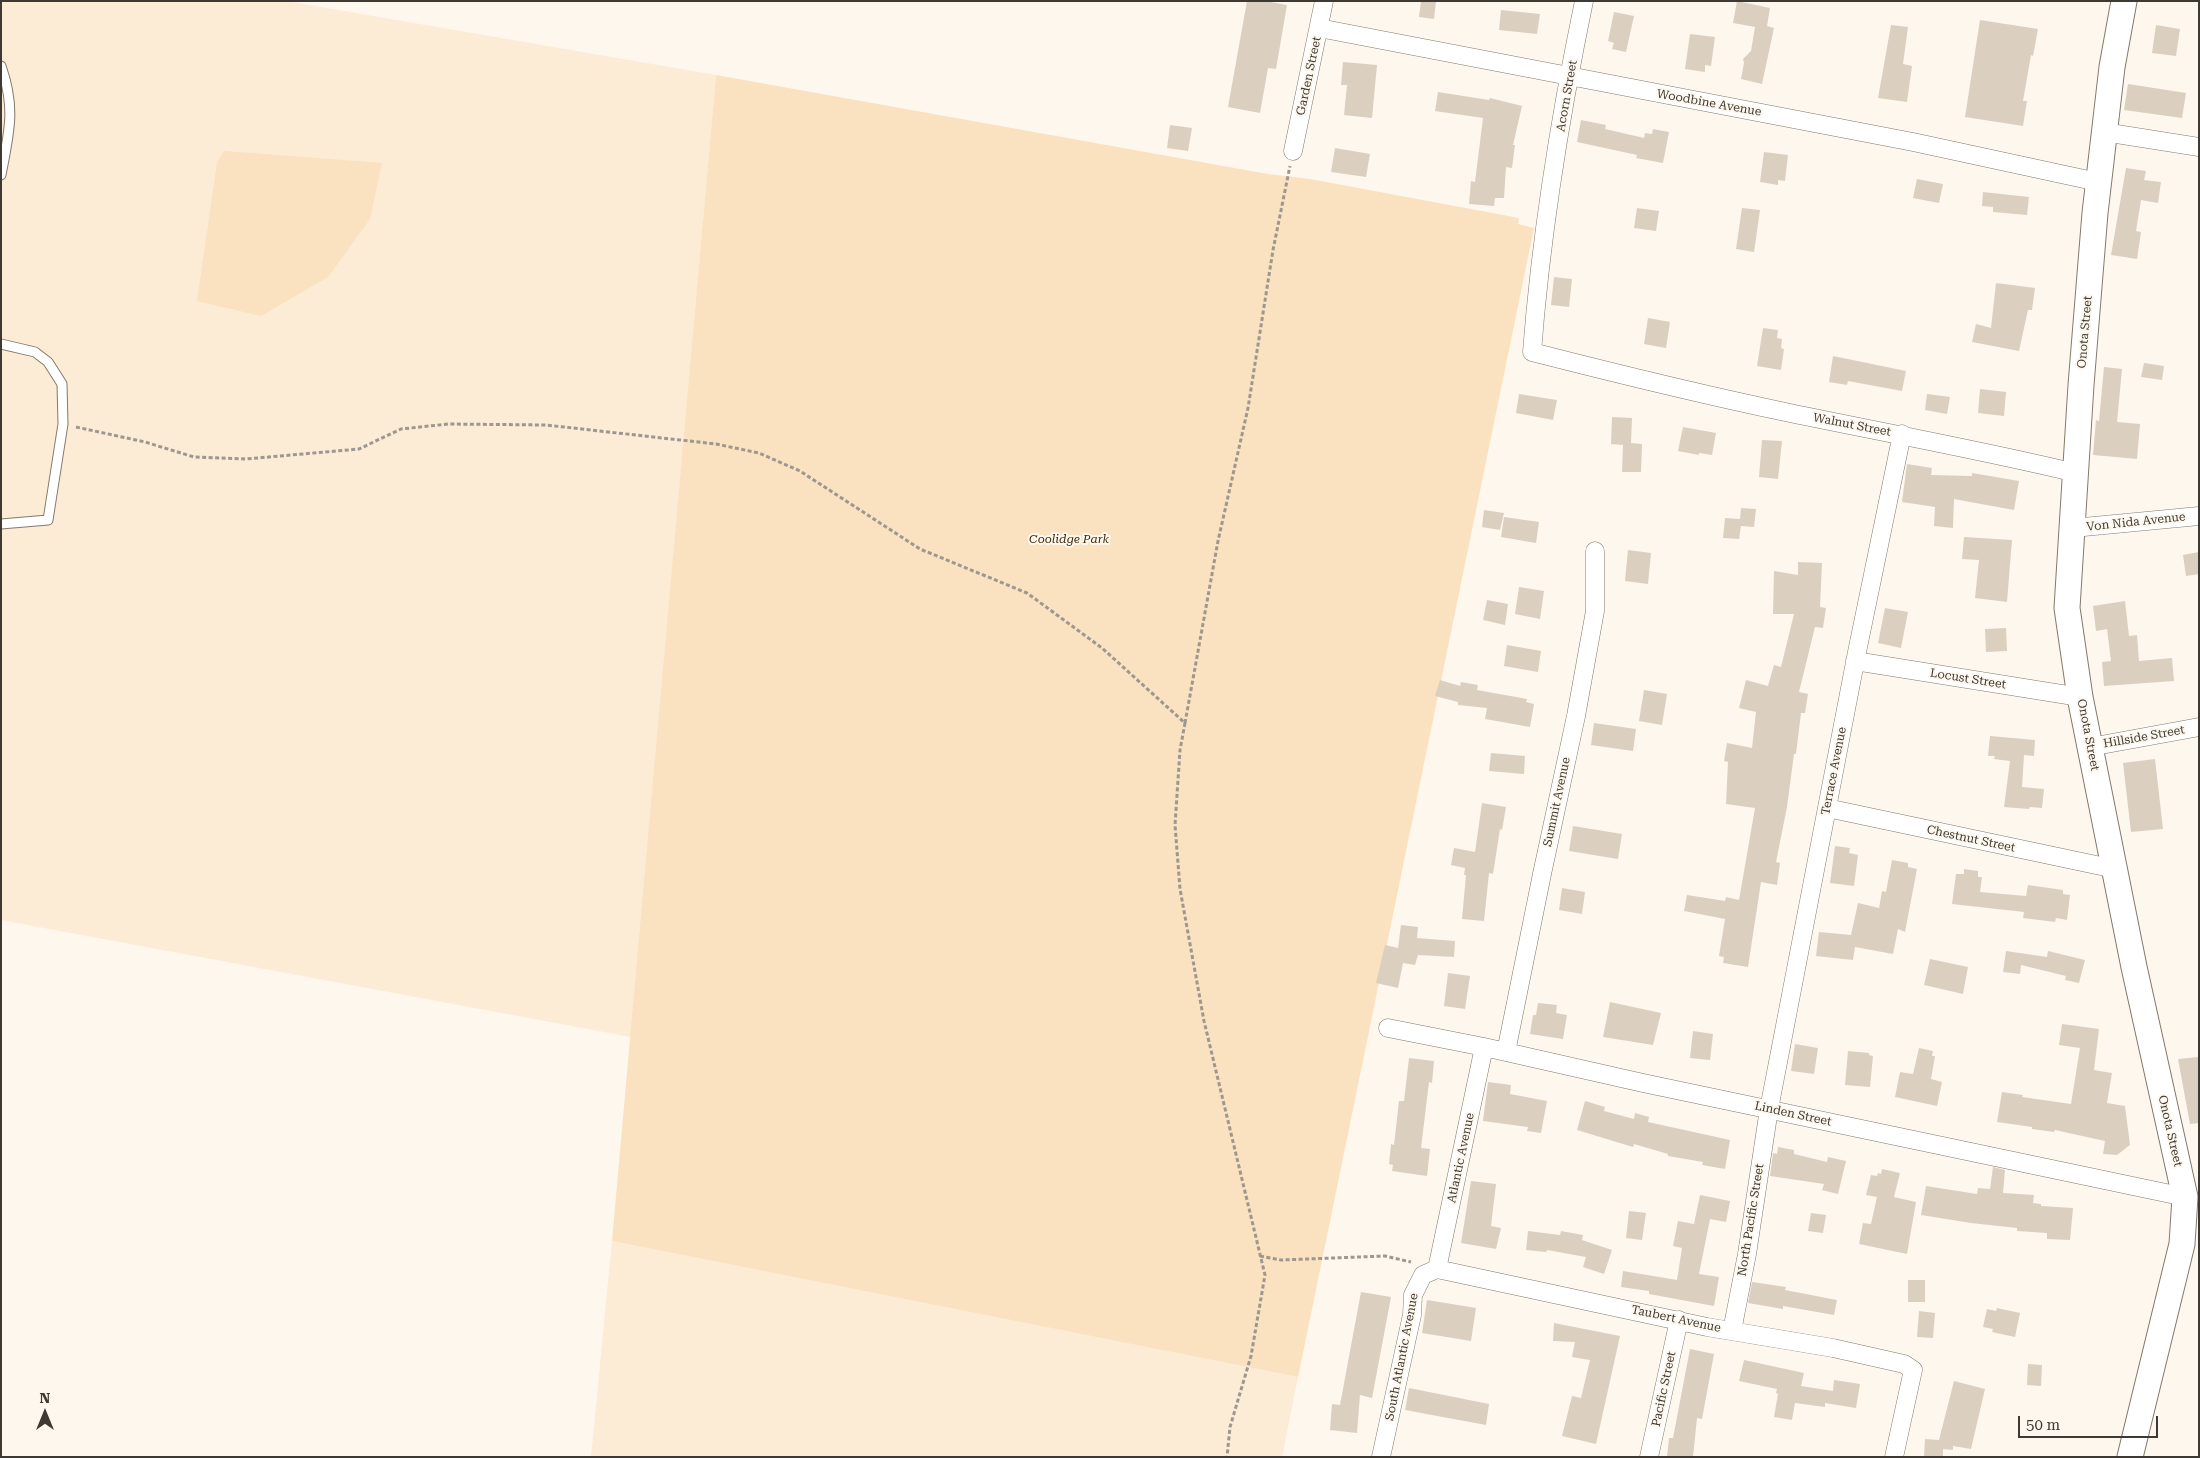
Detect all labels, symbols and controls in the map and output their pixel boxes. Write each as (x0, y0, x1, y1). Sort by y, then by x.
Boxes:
street label: Garden Street (1294, 35, 1324, 117)
street label: Acorn Street (1554, 59, 1580, 133)
street label: Woodbine Avenue (1656, 87, 1762, 119)
street label: Onota Street (2075, 295, 2095, 369)
street label: Walnut Street (1812, 410, 1892, 440)
street label: Von Nida Avenue (2086, 510, 2186, 534)
park label: Coolidge Park (1029, 532, 1109, 546)
street label: Locust Street (1929, 666, 2007, 692)
street label: Onota Street (2074, 698, 2102, 772)
street label: Hillside Street (2102, 723, 2186, 751)
street label: Terrace Avenue (1818, 726, 1850, 816)
street label: Summit Avenue (1540, 756, 1574, 848)
street label: Chestnut Street (1925, 823, 2017, 855)
street label: Onota Street (2155, 1094, 2185, 1168)
street label: Linden Street (1753, 1099, 1833, 1129)
street label: Atlantic Avenue (1444, 1112, 1478, 1204)
street label: North Pacific Street (1735, 1163, 1767, 1277)
street label: South Atlantic Avenue (1383, 1292, 1421, 1422)
street label: Taubert Avenue (1630, 1302, 1722, 1336)
street label: Pacific Street (1649, 1350, 1679, 1428)
north arrow (20, 1388, 70, 1438)
text: N (40, 1390, 50, 1406)
scale bar (2020, 1406, 2160, 1438)
text: 50 m (2026, 1416, 2060, 1434)

